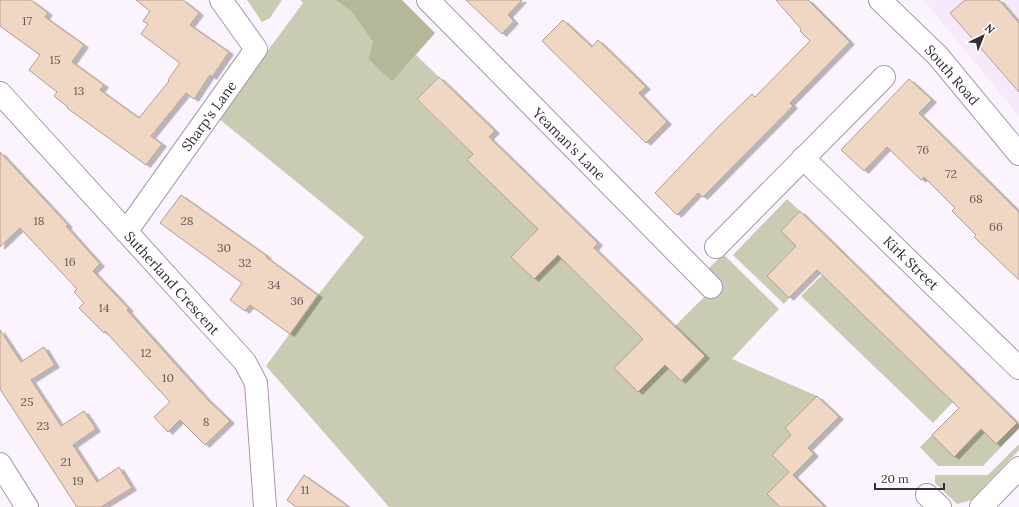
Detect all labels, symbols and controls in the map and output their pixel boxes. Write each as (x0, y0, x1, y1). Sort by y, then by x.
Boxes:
house number: 17 (22, 13, 32, 28)
north arrow (963, 16, 1003, 56)
text: N (982, 21, 998, 37)
street label: South Road (921, 41, 983, 109)
house number: 15 (50, 52, 60, 67)
street label: Sharp's Lane (177, 77, 241, 155)
house number: 13 (73, 83, 85, 98)
street label: Yeaman's Lane (528, 103, 610, 185)
house number: 76 (917, 142, 929, 157)
house number: 72 (945, 166, 957, 181)
house number: 68 (969, 191, 983, 206)
house number: 18 (33, 213, 45, 228)
house number: 28 (180, 213, 194, 228)
house number: 66 (989, 219, 1003, 234)
street label: Sutherland Crescent (121, 227, 224, 339)
street label: Kirk Street (879, 232, 943, 294)
house number: 30 (217, 240, 231, 255)
house number: 16 (64, 254, 76, 269)
house number: 32 (238, 255, 252, 270)
house number: 34 (267, 277, 281, 292)
house number: 36 (290, 293, 304, 308)
house number: 14 (99, 300, 110, 315)
house number: 12 (141, 345, 151, 360)
house number: 10 (162, 370, 174, 385)
house number: 25 (21, 394, 33, 409)
house number: 8 (203, 414, 210, 429)
house number: 23 (37, 418, 50, 433)
house number: 21 (61, 454, 71, 469)
scale bar (875, 465, 944, 491)
text: 20 m (881, 471, 909, 486)
house number: 19 (72, 473, 84, 488)
house number: 11 (301, 482, 309, 497)

